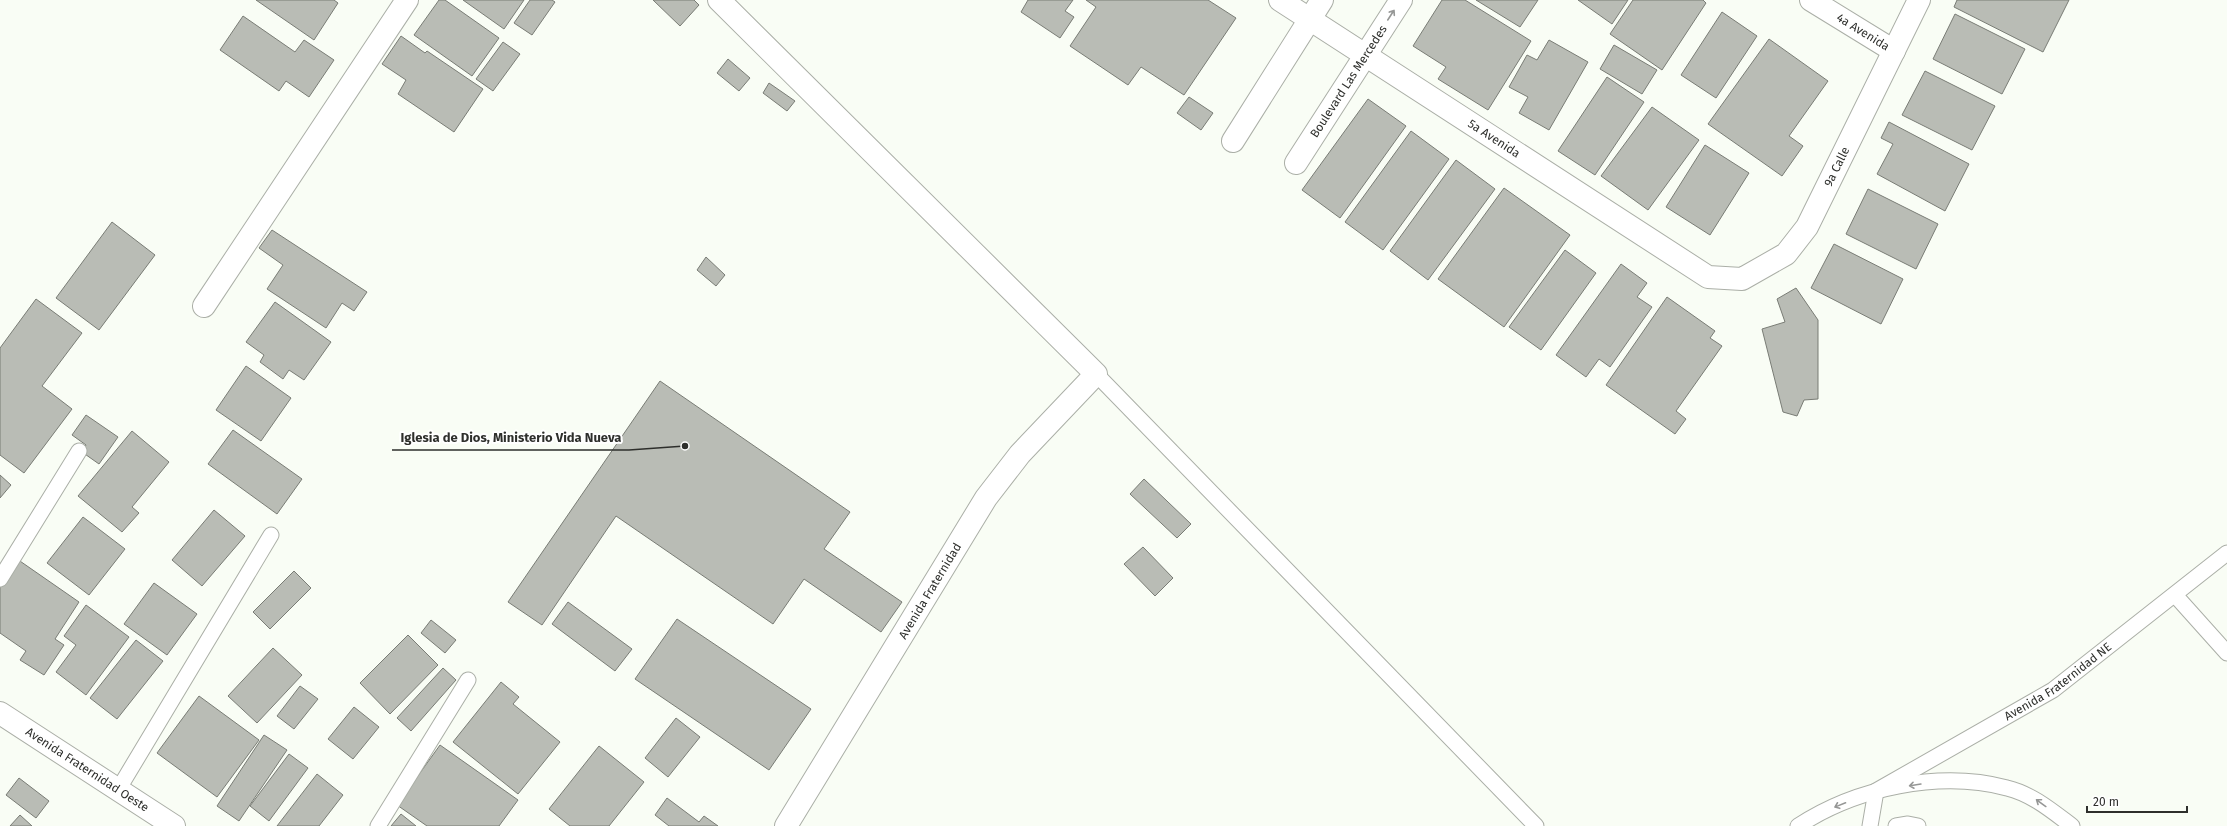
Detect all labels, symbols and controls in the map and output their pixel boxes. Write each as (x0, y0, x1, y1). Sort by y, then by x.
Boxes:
one-way arrow (1387, 10, 1395, 21)
street label: 4a Avenida (1834, 10, 1892, 53)
street label: Boulevard Las Mercedes (1307, 22, 1390, 140)
street label: 5a Avenida (1465, 117, 1523, 161)
street label: 9a Calle (1821, 144, 1852, 189)
callout: Iglesia de Dios, Ministerio Vida Nueva (392, 425, 629, 450)
text: Iglesia de Dios, Ministerio Vida Nueva (401, 430, 621, 445)
street label: Avenida Fraternidad (896, 541, 964, 641)
street label: Avenida Fraternidad NE (2002, 640, 2114, 723)
street label: Avenida Fraternidad Oeste (23, 725, 151, 815)
one-way arrow (1909, 781, 1922, 789)
scale bar (2087, 788, 2187, 814)
text: 20 m (2093, 795, 2119, 809)
one-way arrow (2035, 799, 2046, 807)
one-way arrow (1834, 802, 1846, 810)

